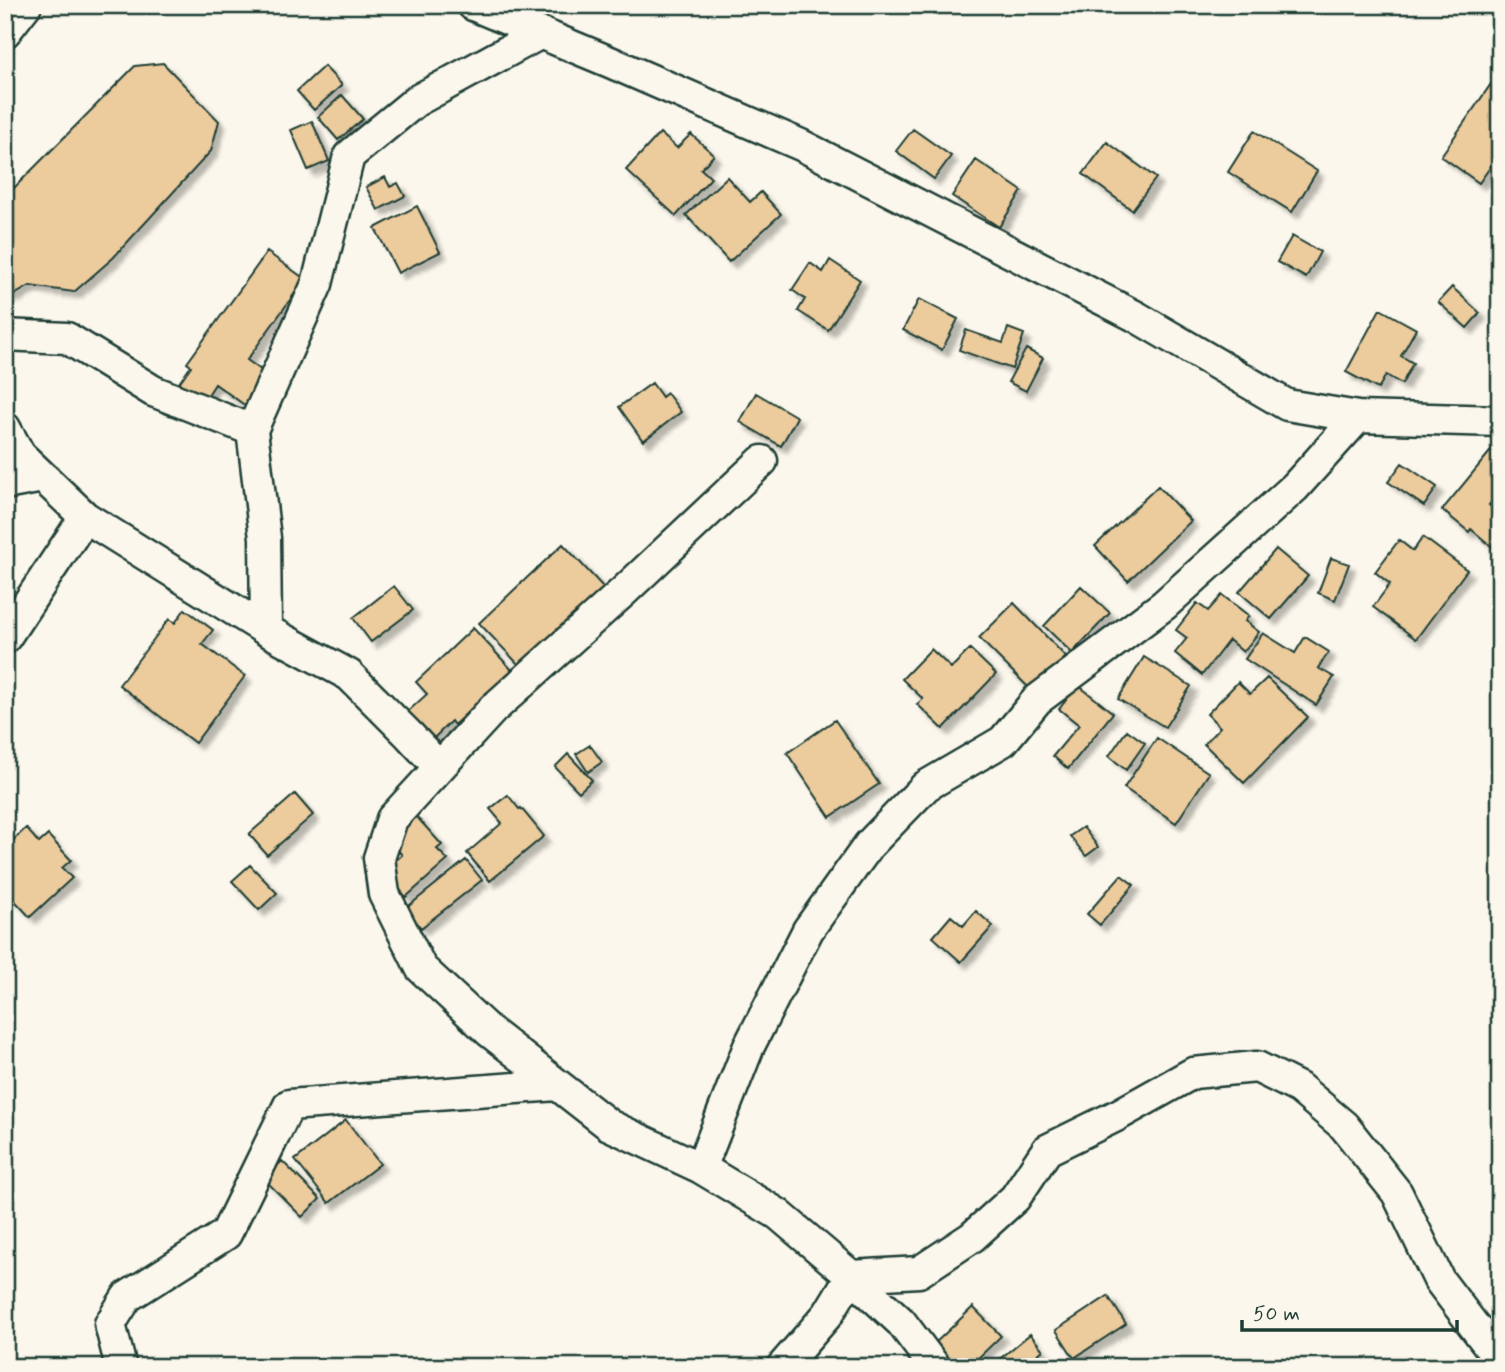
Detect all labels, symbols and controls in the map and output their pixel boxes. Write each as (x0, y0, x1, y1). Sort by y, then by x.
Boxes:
scale bar (1242, 1288, 1458, 1332)
text: 50 m (1253, 1300, 1300, 1328)

